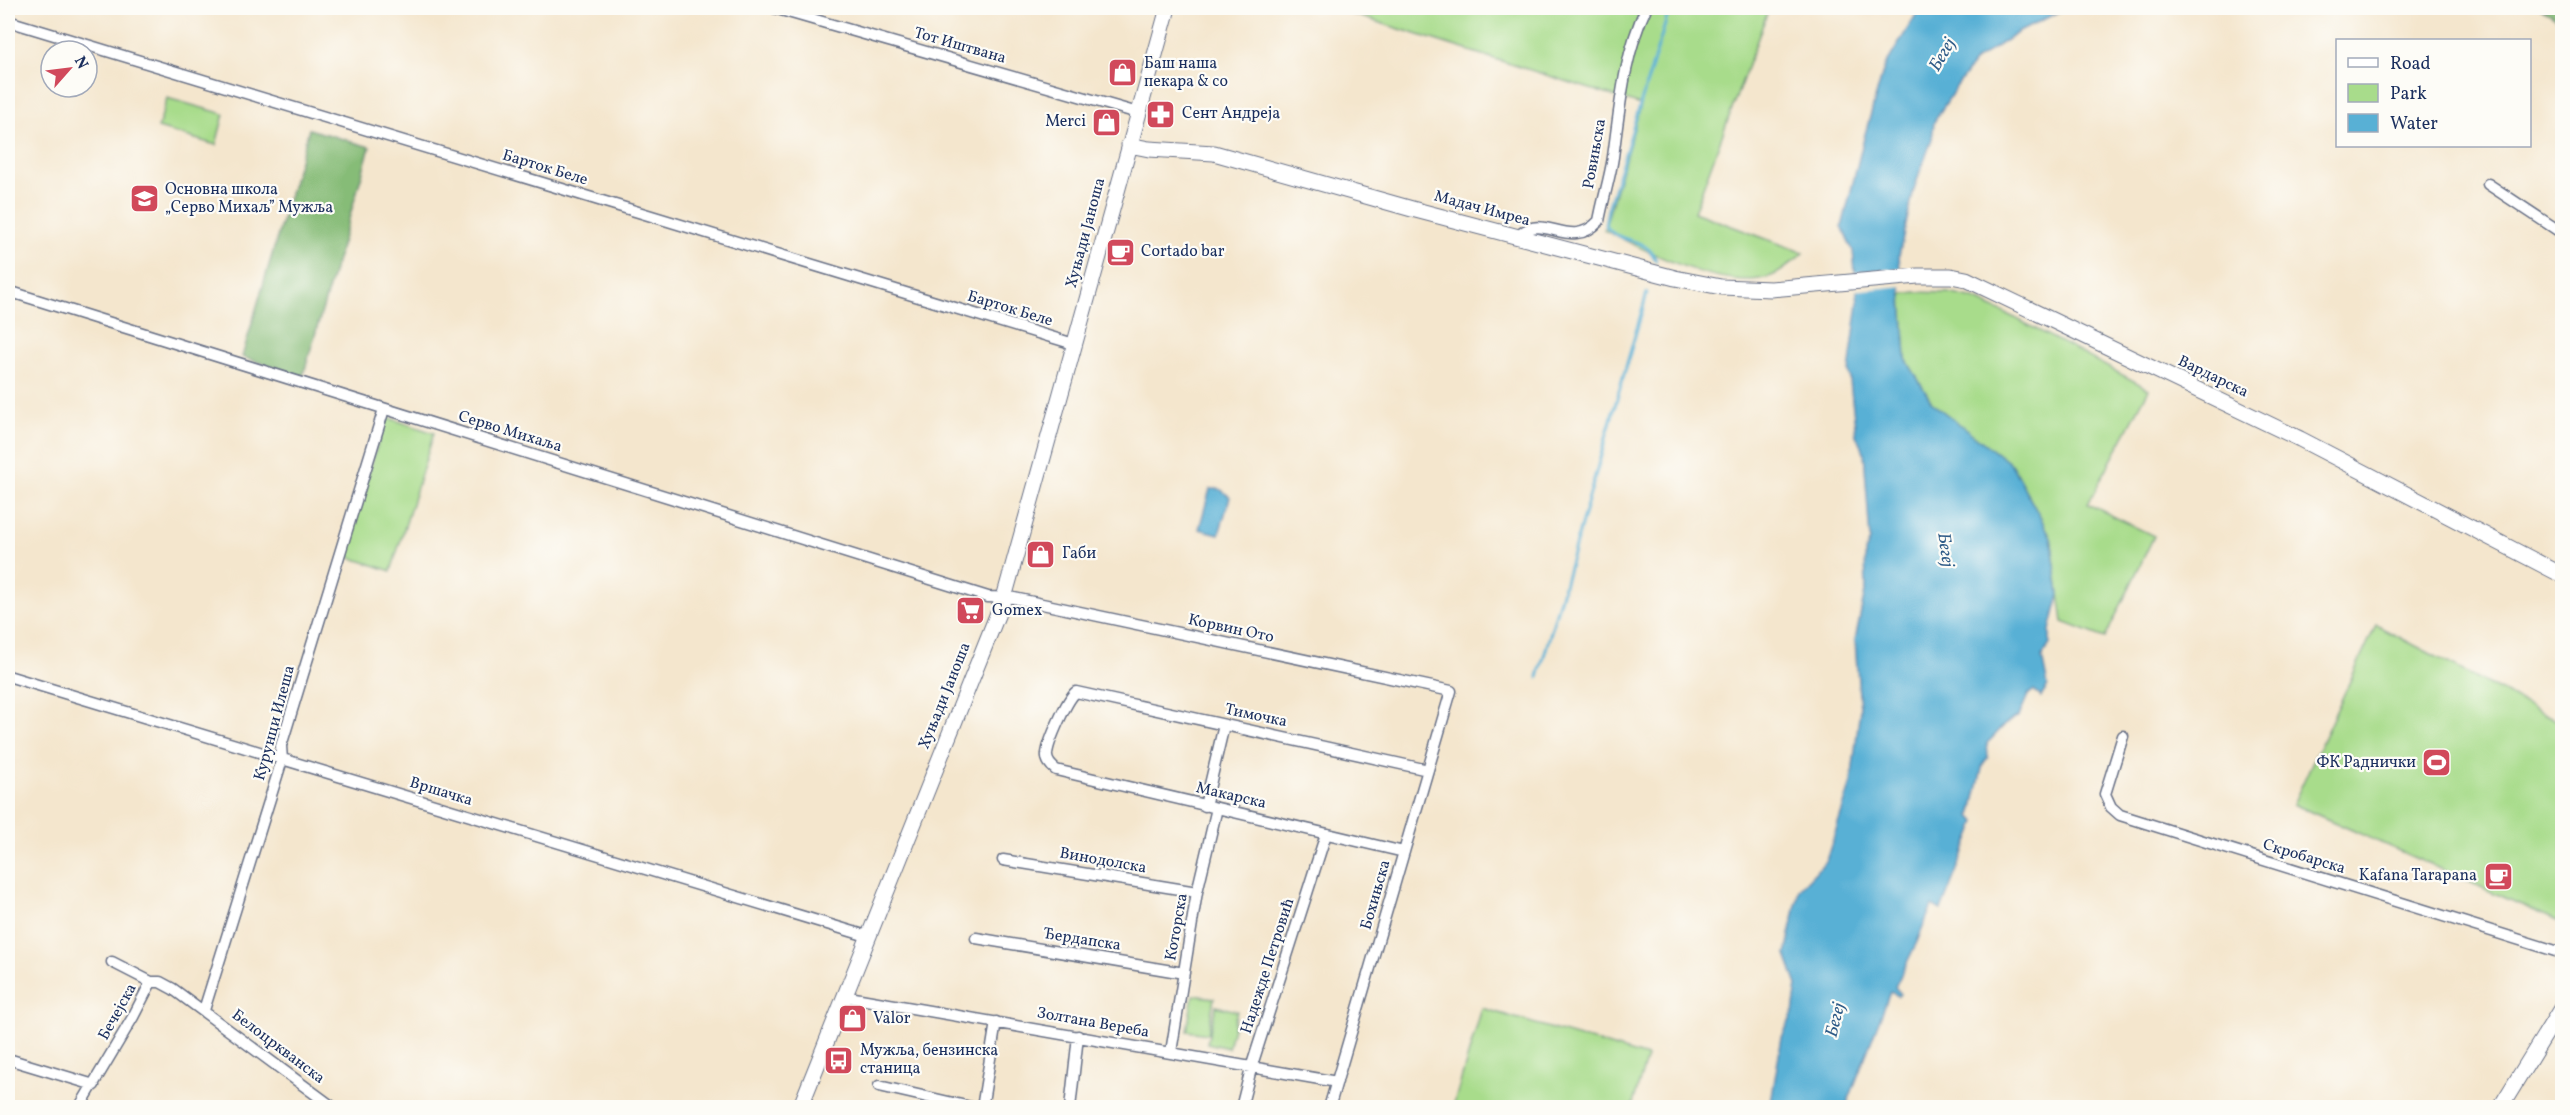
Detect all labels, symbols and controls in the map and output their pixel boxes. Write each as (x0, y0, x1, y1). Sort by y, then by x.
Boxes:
street label: Тот Иштвана (911, 22, 1009, 70)
water label: Бегеј (1924, 33, 1963, 76)
north arrow (39, 39, 99, 99)
legend (2336, 39, 2531, 147)
text: Road (2390, 52, 2431, 77)
text: N (68, 53, 93, 74)
place label: Баш наша пекара & co (1144, 53, 1228, 93)
shop icon: Баш наша пекара & co (1107, 57, 1139, 89)
text: Park (2390, 82, 2427, 107)
pharmacy icon: Сент Андреја (1145, 98, 1177, 130)
place label: Сент Андреја (1182, 103, 1280, 125)
shop icon: Merci (1091, 106, 1123, 138)
place label: Merci (1045, 111, 1086, 133)
text: Water (2390, 112, 2438, 137)
street label: Ровињска (1578, 117, 1612, 191)
street label: Барток Беле (499, 145, 591, 191)
street label: Хуњади Јаноша (1061, 175, 1111, 291)
place label: Основна школа „Серво Михаљ” Мужља (165, 179, 333, 219)
school or university icon: Основна школа „Серво Михаљ” Мужља (128, 183, 160, 215)
street label: Мадач Имреа (1431, 186, 1533, 232)
cafe icon: Cortado bar (1104, 236, 1136, 268)
place label: Cortado bar (1141, 241, 1225, 263)
street label: Барток Беле (964, 286, 1056, 332)
street label: Вардарска (2174, 350, 2252, 404)
street label: Серво Михаља (455, 406, 565, 458)
water label: Бегеј (1930, 531, 1960, 570)
shop icon: Габи (1025, 538, 1057, 570)
place label: Габи (1062, 543, 1096, 565)
supermarket icon: Gomex (955, 595, 987, 627)
place label: Gomex (992, 600, 1042, 622)
street label: Корвин Ото (1186, 609, 1276, 649)
street label: Хуњади Јаноша (914, 639, 976, 753)
street label: Курунци Илеша (249, 663, 301, 783)
street label: Тимочка (1223, 699, 1289, 733)
sports icon: ФК Раднички (2421, 747, 2453, 779)
place label: ФК Раднички (2316, 752, 2416, 774)
street label: Вршачка (407, 772, 475, 812)
street label: Макарска (1194, 777, 1268, 815)
street label: Скробарска (2260, 834, 2348, 880)
street label: Винодолска (1058, 843, 1148, 879)
street label: Бохињска (1356, 857, 1396, 933)
cafe icon: Kafana Tarapana (2482, 860, 2514, 892)
place label: Kafana Tarapana (2359, 865, 2477, 887)
street label: Которска (1160, 892, 1194, 962)
street label: Надежде Петровић (1236, 895, 1300, 1037)
street label: Ђердапска (1041, 923, 1123, 957)
street label: Бечејска (93, 980, 143, 1044)
water label: Бегеј (1820, 1000, 1852, 1040)
street label: Золтана Вереба (1035, 1002, 1151, 1044)
shop icon: Valor (836, 1003, 868, 1035)
street label: Белоцркванска (227, 1005, 329, 1089)
place label: Valor (873, 1008, 911, 1030)
place label: Мужља, бензинска станица (860, 1040, 998, 1080)
bus stop icon: Мужља, бензинска станица (823, 1044, 855, 1076)

